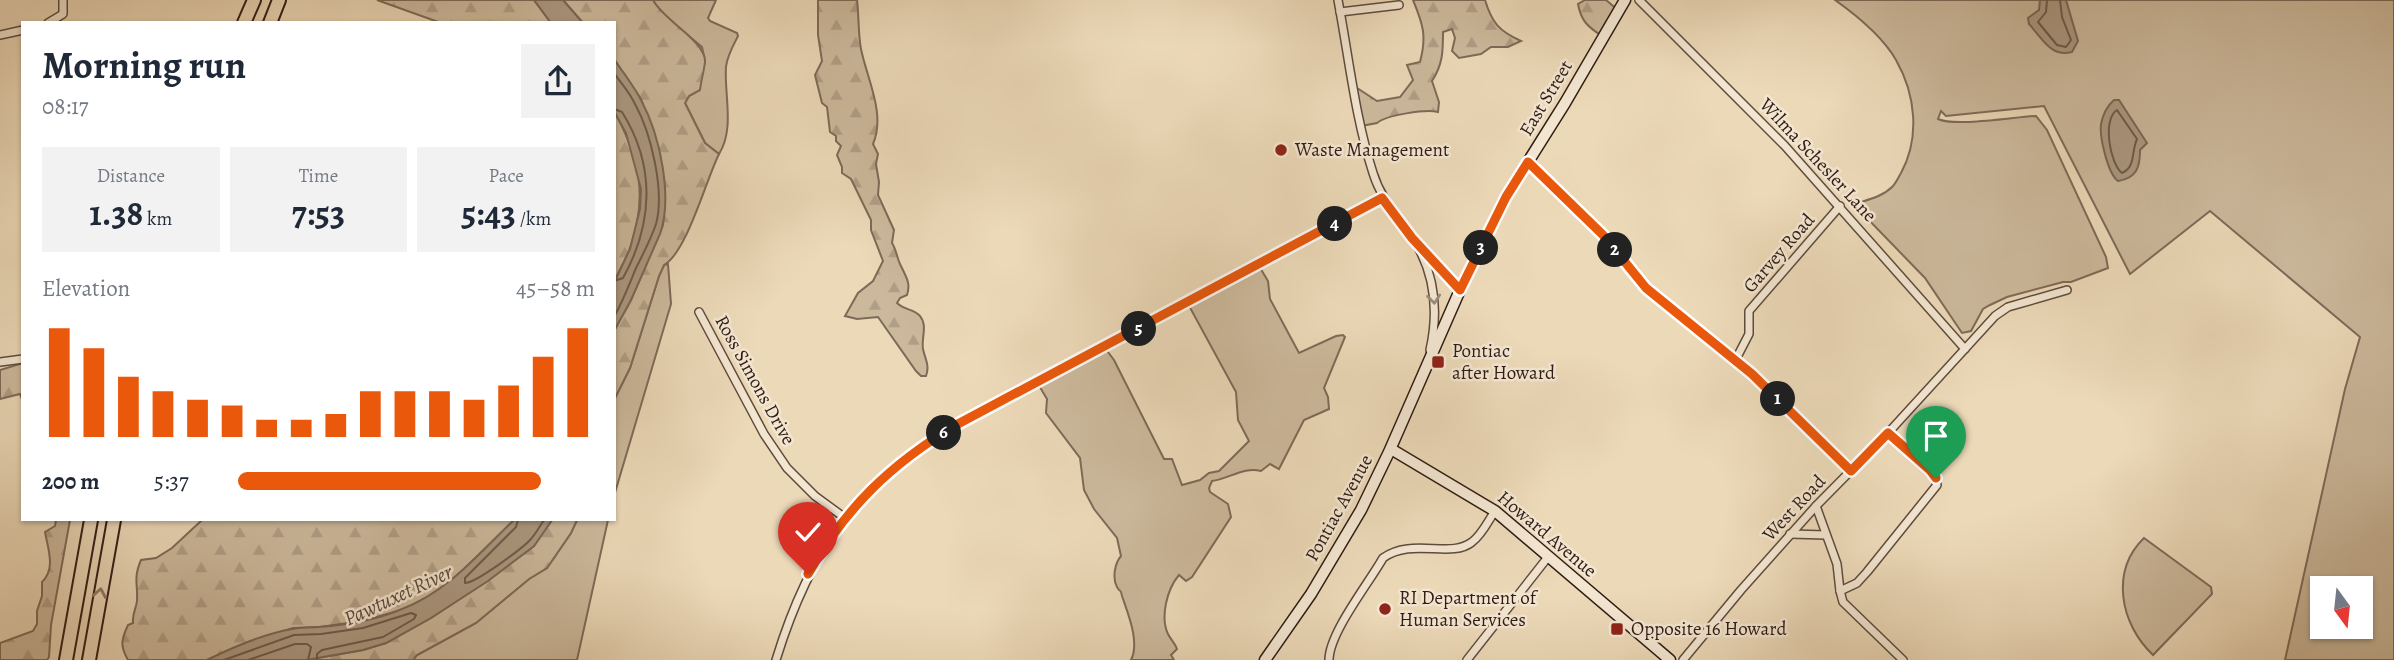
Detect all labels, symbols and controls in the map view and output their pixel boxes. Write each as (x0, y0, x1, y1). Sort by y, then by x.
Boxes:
text: Morning run (42, 39, 246, 91)
button: share (521, 44, 595, 118)
street label: East Street (1513, 55, 1579, 141)
text: 08:17 (42, 91, 88, 122)
street label: Wilma Schesler Lane (1753, 92, 1882, 228)
place label: Waste Management (1294, 137, 1449, 163)
marker: Waste Management (1273, 142, 1289, 158)
text: Distance (97, 163, 165, 189)
text: Time (299, 163, 338, 189)
text: Pace (489, 163, 524, 189)
text: 1.38 (89, 189, 143, 237)
text: 7:53 (292, 189, 345, 237)
text: 5:43 (461, 189, 516, 237)
text: km (143, 206, 172, 232)
text: /km (516, 206, 551, 232)
pin: 4 (1318, 206, 1352, 242)
street label: Garvey Road (1737, 207, 1821, 298)
text: 4 (1330, 210, 1339, 236)
pin: 3 (1464, 230, 1498, 266)
pin: 2 (1598, 232, 1632, 268)
text: 3 (1476, 234, 1485, 260)
text: 2 (1610, 236, 1619, 262)
text: Elevation (42, 273, 130, 304)
text: 45–58 m (516, 273, 595, 304)
one-way arrow (1426, 294, 1441, 305)
street label: Ross Simons Drive (709, 310, 801, 450)
pin: 5 (1122, 312, 1156, 346)
text: 5 (1134, 315, 1143, 341)
place label: Pontiac after Howard (1452, 338, 1556, 386)
marker: Pontiac after Howard (1430, 354, 1446, 370)
pin: 1 (1760, 382, 1796, 416)
text: 1 (1774, 385, 1781, 411)
pin (1906, 406, 1966, 478)
pin: 6 (926, 416, 962, 450)
icon: arrive (1917, 417, 1955, 455)
text: 6 (939, 419, 948, 445)
street label: Pontiac Avenue (1299, 450, 1379, 566)
text: 200 m (42, 466, 100, 497)
text: 5:37 (154, 466, 189, 497)
street label: West Road (1756, 469, 1832, 548)
street label: Howard Avenue (1492, 485, 1602, 583)
pin (778, 502, 838, 574)
icon: check (789, 513, 827, 551)
water label: Pawtuxet River (339, 557, 458, 632)
north arrow (2310, 576, 2373, 639)
map controls (2310, 576, 2373, 639)
place label: RI Department of Human Services (1399, 585, 1539, 633)
one-way arrow (92, 587, 107, 599)
marker: RI Department of Human Services (1377, 601, 1393, 617)
place label: Opposite 16 Howard (1631, 616, 1787, 642)
marker: Opposite 16 Howard (1609, 621, 1625, 637)

